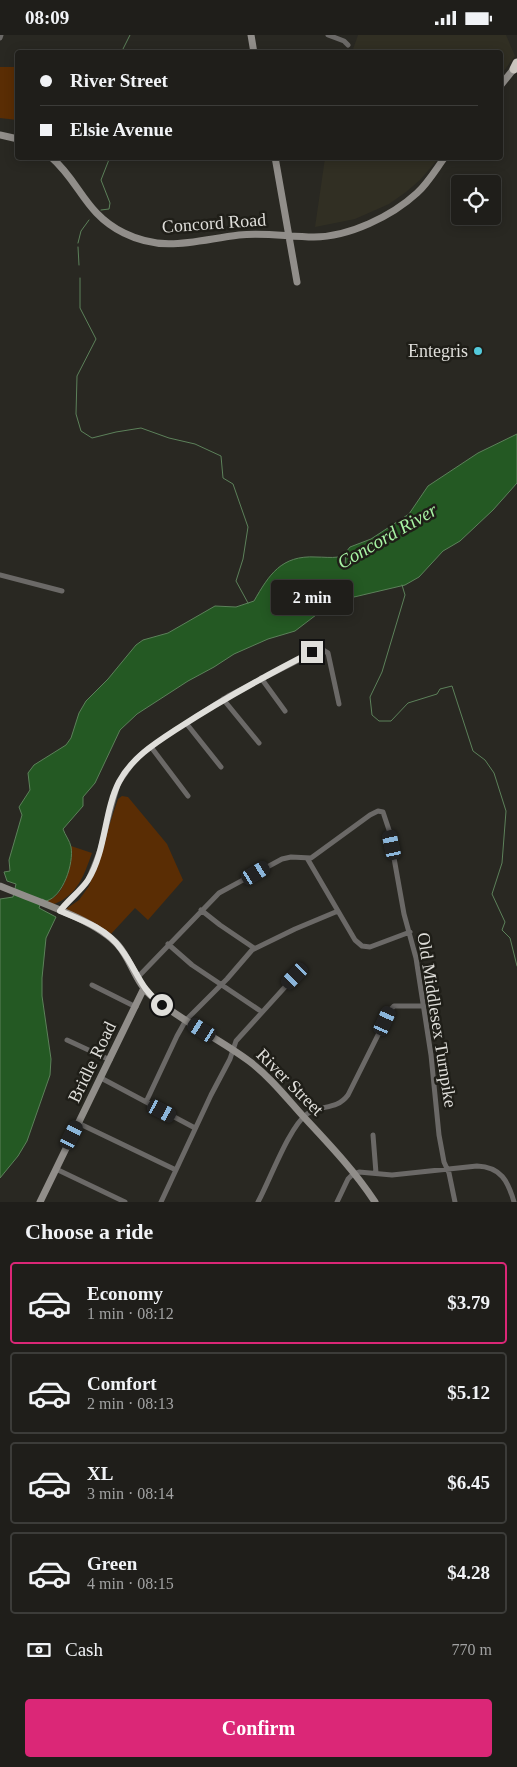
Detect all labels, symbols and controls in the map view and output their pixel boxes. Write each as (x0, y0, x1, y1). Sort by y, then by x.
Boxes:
text: 08:09 (25, 7, 69, 28)
text: River Street (70, 70, 168, 91)
text: Elsie Avenue (70, 119, 173, 140)
map controls (451, 175, 501, 225)
button: locate (451, 175, 501, 225)
street label: Concord Road (161, 209, 267, 237)
place label: Entegris (408, 341, 468, 361)
marker: Entegris (472, 345, 484, 357)
water label: Concord River (333, 499, 441, 573)
callout: 2 min (271, 579, 353, 615)
text: 2 min (293, 589, 331, 606)
route end (301, 641, 323, 663)
car (381, 829, 402, 861)
car (239, 859, 272, 887)
street label: Old Middlesex Turnpike (413, 931, 461, 1109)
car (279, 960, 310, 992)
route start (151, 994, 173, 1016)
car (372, 1004, 397, 1038)
car (185, 1016, 218, 1044)
street label: Bridle Road (64, 1018, 120, 1106)
street label: River Street (252, 1044, 328, 1120)
car (145, 1097, 178, 1125)
car (58, 1118, 85, 1152)
text: Choose a ride (25, 1219, 153, 1244)
icon: car (27, 1281, 72, 1326)
text: Economy (87, 1283, 163, 1304)
text: $3.79 (447, 1292, 490, 1313)
text: 1 min · 08:12 (87, 1305, 174, 1322)
icon: car (27, 1371, 72, 1416)
text: Comfort (87, 1373, 157, 1394)
text: $5.12 (447, 1382, 490, 1403)
text: 2 min · 08:13 (87, 1395, 174, 1412)
icon: car (27, 1461, 72, 1506)
text: XL (87, 1463, 113, 1484)
text: $6.45 (447, 1472, 490, 1493)
text: 3 min · 08:14 (87, 1485, 174, 1502)
icon: car (27, 1551, 72, 1596)
text: Green (87, 1553, 137, 1574)
text: $4.28 (447, 1562, 490, 1583)
text: 4 min · 08:15 (87, 1575, 174, 1592)
icon: cash (25, 1636, 53, 1664)
text: Cash (65, 1639, 103, 1660)
text: 770 m (452, 1641, 492, 1658)
button: Confirm (25, 1699, 492, 1757)

